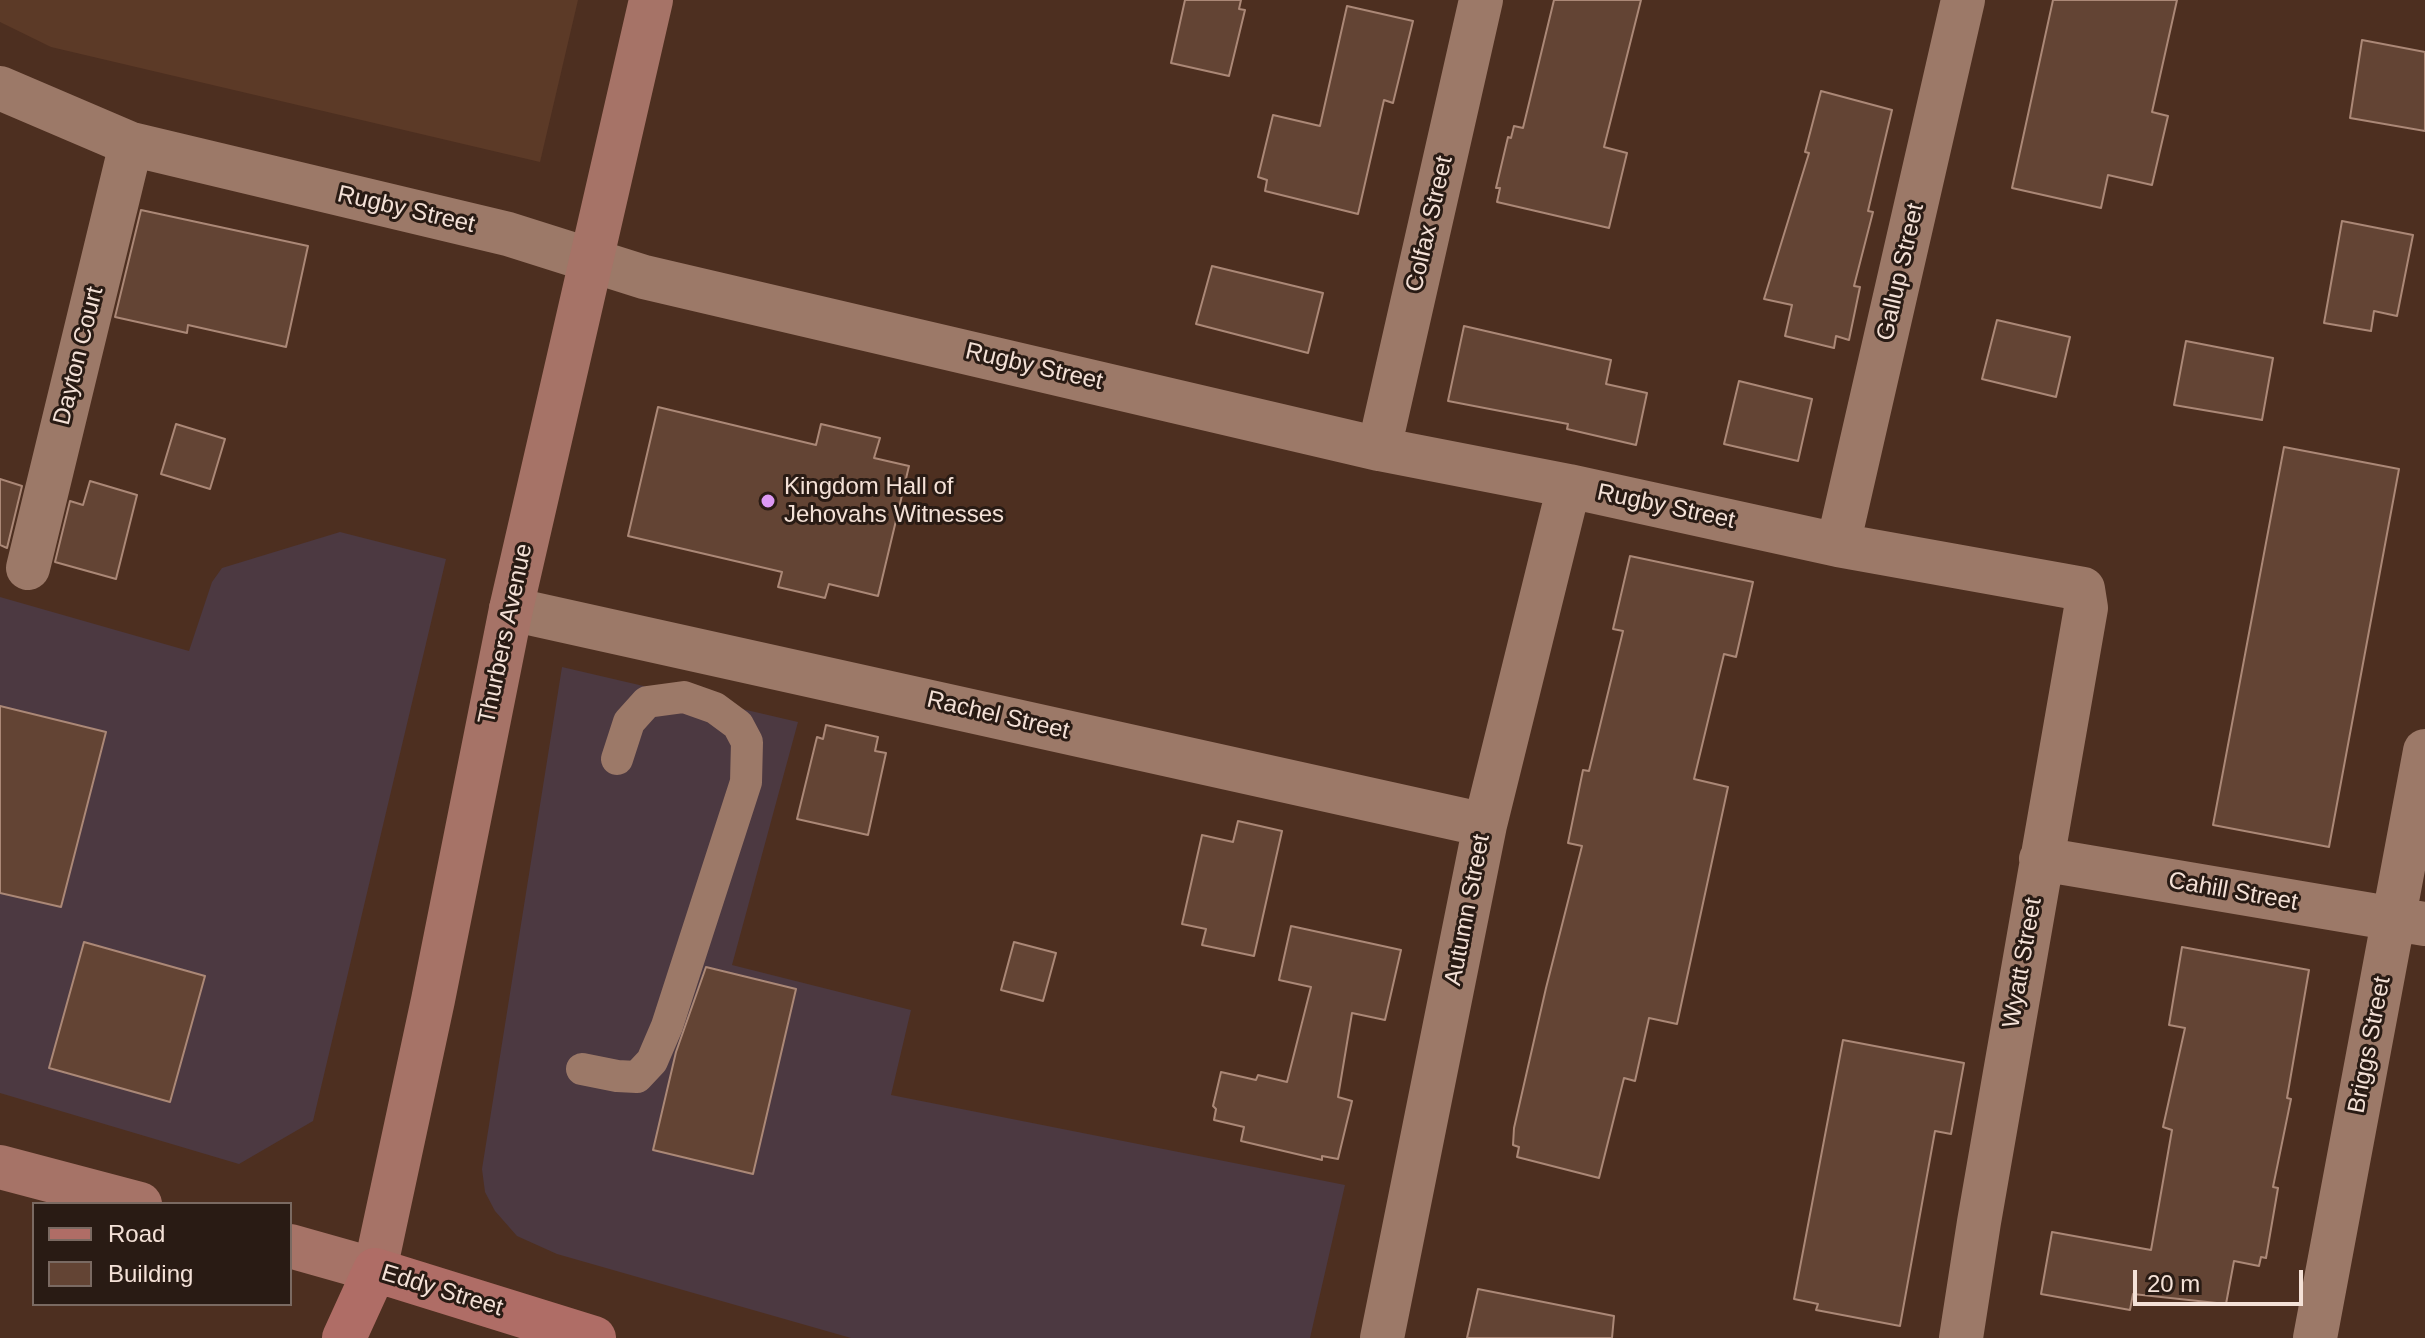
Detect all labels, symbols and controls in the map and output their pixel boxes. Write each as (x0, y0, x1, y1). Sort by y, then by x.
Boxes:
street label: Colfax Street (1400, 153, 1460, 295)
street label: Rugby Street (335, 180, 477, 240)
street label: Gallup Street (1871, 201, 1931, 343)
street label: Dayton Court (48, 284, 110, 428)
street label: Rugby Street (963, 337, 1105, 397)
place label: Kingdom Hall of Jehovahs Witnesses (784, 473, 1004, 529)
street label: Rugby Street (1594, 478, 1738, 536)
marker: Kingdom Hall of Jehovahs Witnesses (759, 492, 777, 510)
street label: Thurbers Avenue (473, 541, 539, 727)
street label: Rachel Street (924, 686, 1072, 746)
street label: Autumn Street (1439, 832, 1497, 988)
street label: Cahill Street (2166, 866, 2300, 918)
street label: Wyatt Street (1997, 896, 2049, 1030)
street label: Briggs Street (2343, 974, 2397, 1116)
legend (32, 1202, 292, 1306)
text: Road (108, 1220, 165, 1247)
scale bar (2137, 1254, 2307, 1304)
street label: Eddy Street (378, 1259, 506, 1323)
text: Building (108, 1260, 193, 1287)
text: 20 m (2147, 1270, 2200, 1297)

